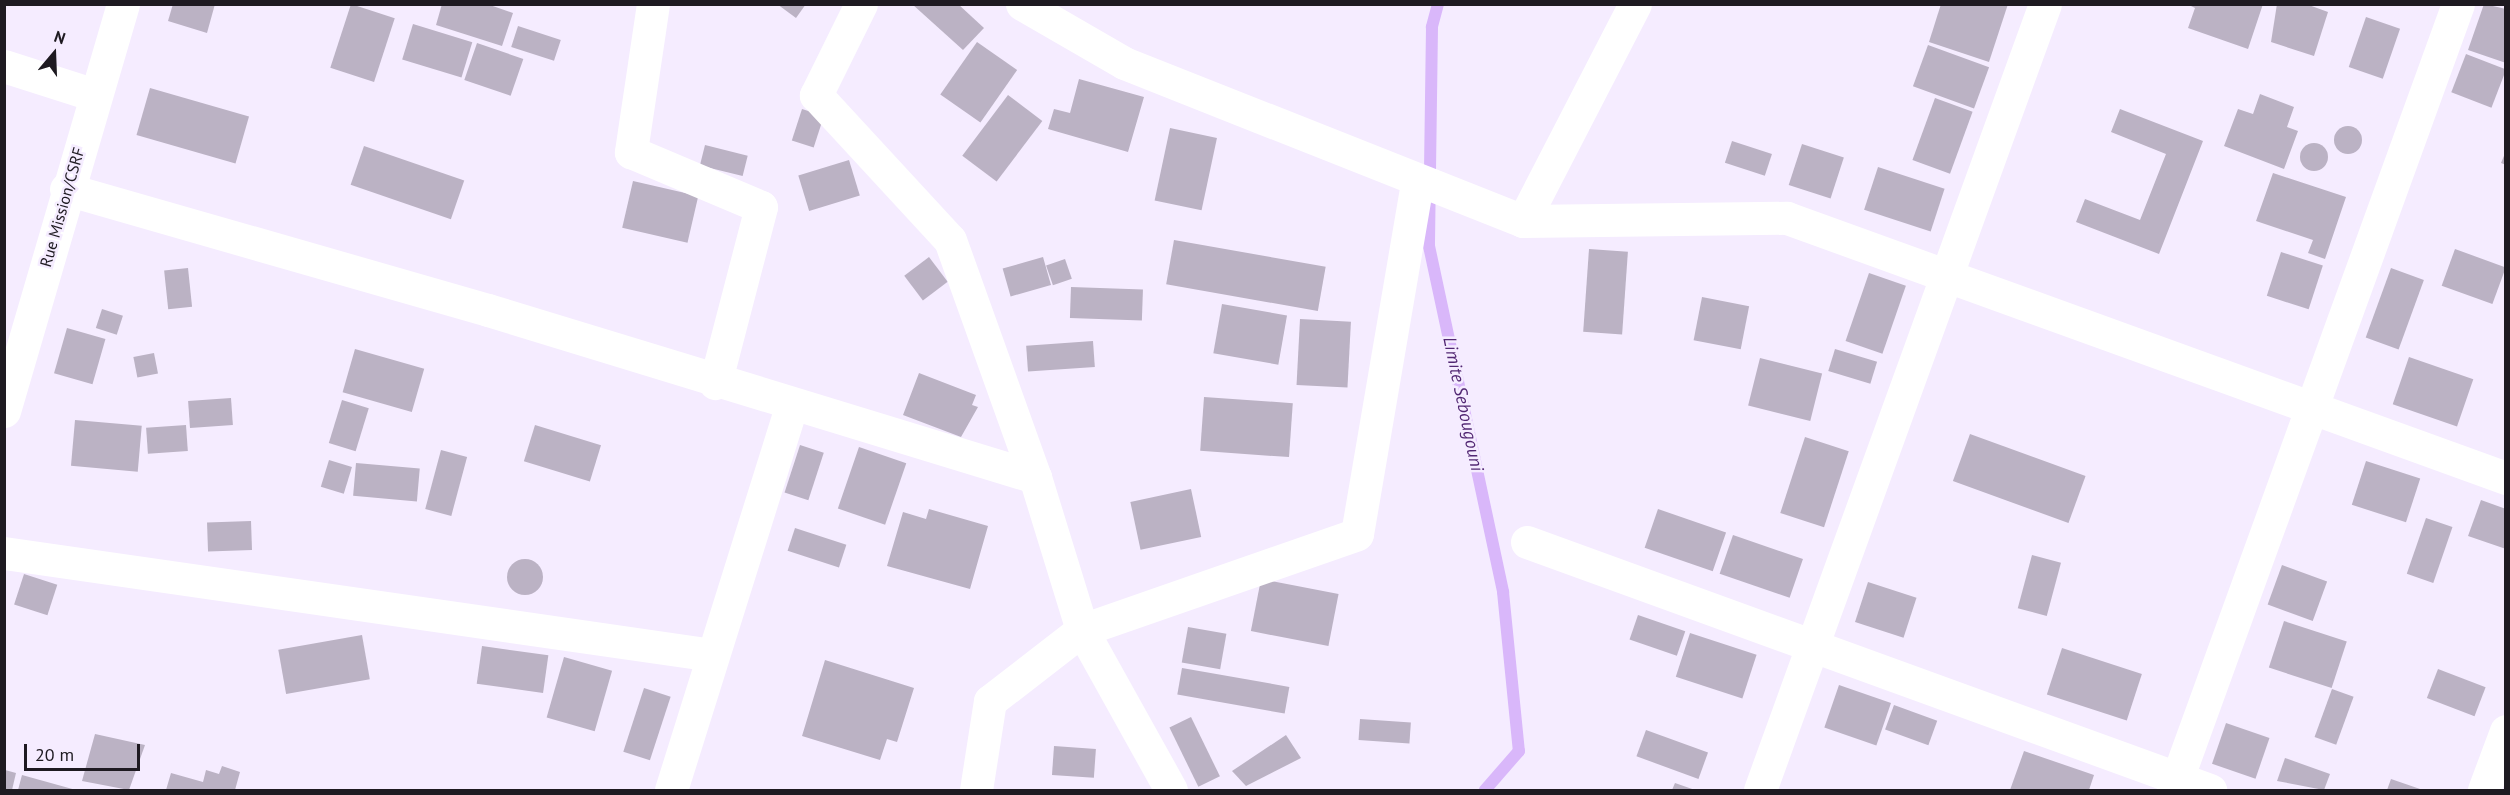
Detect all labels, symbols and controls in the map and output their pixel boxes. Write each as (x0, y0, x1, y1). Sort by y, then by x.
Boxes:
north arrow (24, 24, 84, 84)
text: N (52, 26, 68, 48)
street label: Rue Mission/CSRF (36, 145, 88, 269)
water label: Limite Sebougouni (1438, 335, 1488, 473)
scale bar (27, 732, 142, 770)
text: 20 m (35, 743, 74, 766)

